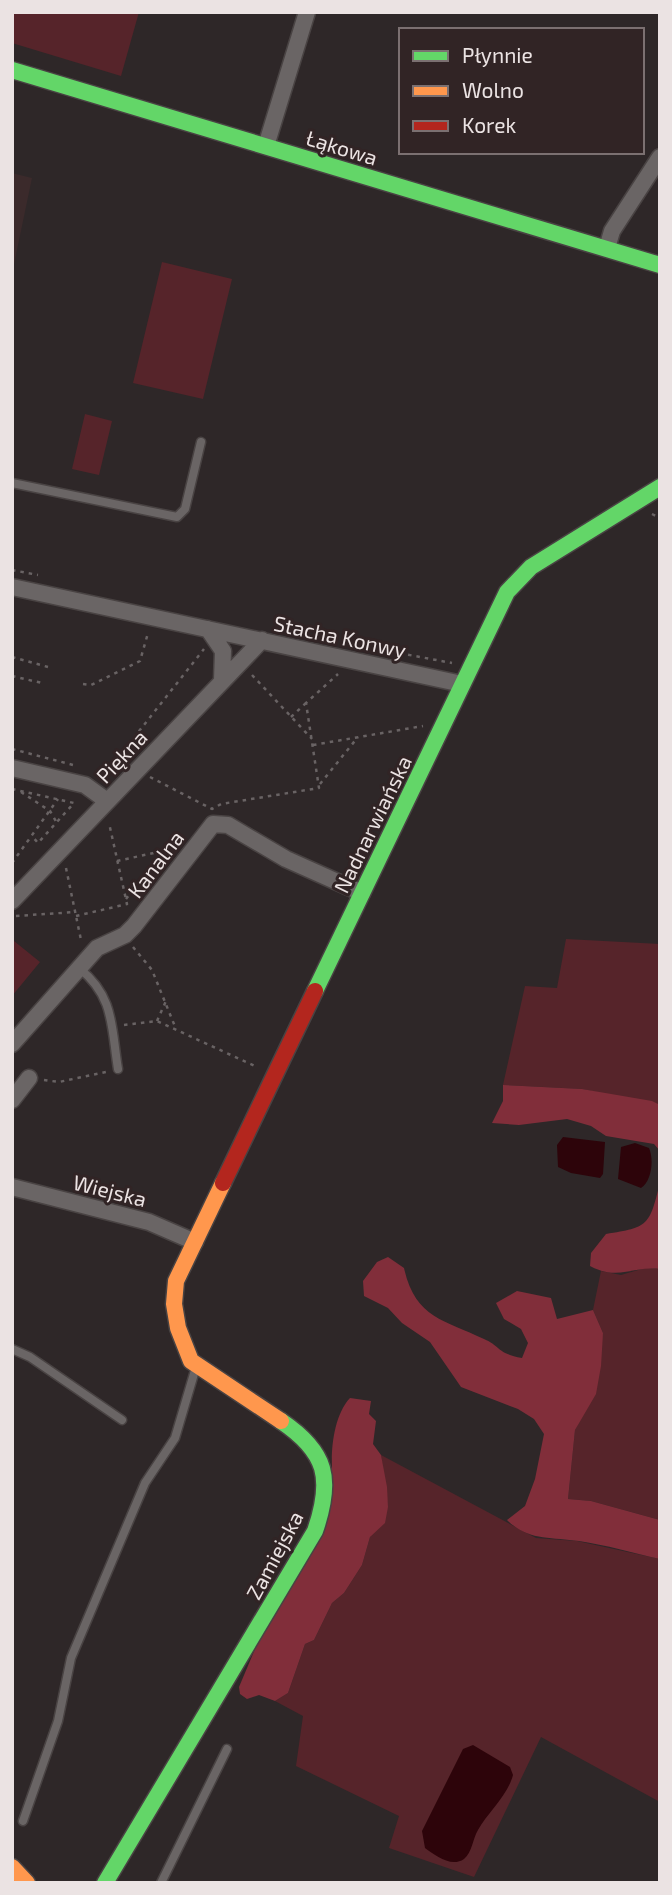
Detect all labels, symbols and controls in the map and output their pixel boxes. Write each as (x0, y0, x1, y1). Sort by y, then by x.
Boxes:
legend (399, 28, 644, 154)
text: Płynnie (462, 42, 533, 67)
text: Wolno (462, 77, 524, 102)
text: Korek (462, 112, 516, 137)
street label: Łąkowa (303, 124, 381, 170)
street label: Stacha Konwy (272, 610, 408, 662)
street label: Piękna (90, 724, 152, 788)
street label: Nadnarwiańska (328, 751, 416, 897)
street label: Kanalna (122, 825, 188, 903)
street label: Wiejska (71, 1169, 149, 1212)
street label: Zamiejska (240, 1507, 309, 1604)

